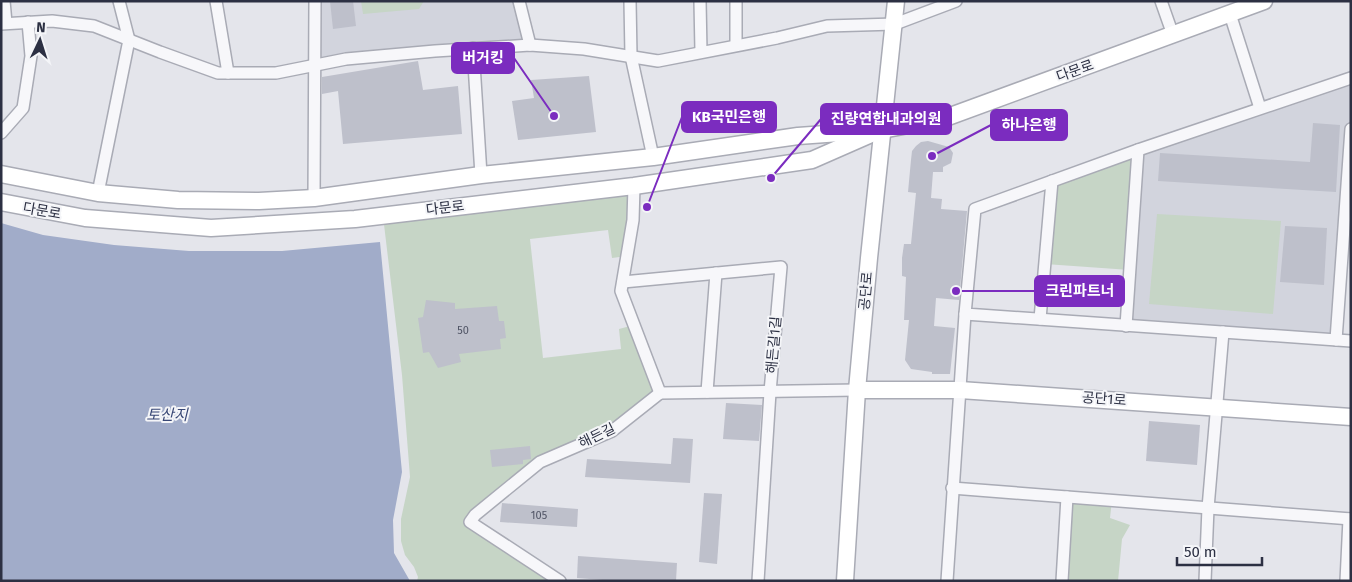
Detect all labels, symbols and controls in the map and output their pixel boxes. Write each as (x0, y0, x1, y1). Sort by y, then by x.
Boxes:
north arrow (15, 15, 65, 65)
text: N (36, 19, 46, 36)
callout: 버거킹 (452, 43, 514, 73)
text: 버거킹 (462, 49, 504, 67)
street label: 다문로 (1054, 56, 1096, 86)
callout: KB국민은행 (682, 102, 776, 132)
callout: 진량연합내과의원 (821, 104, 951, 134)
text: KB국민은행 (692, 108, 766, 126)
text: 진량연합내과의원 (831, 110, 941, 128)
callout: 하나은행 (991, 110, 1067, 140)
text: 하나은행 (1001, 116, 1057, 134)
street label: 다문로 (425, 197, 465, 219)
street label: 다문로 (21, 199, 63, 223)
street label: 공단로 (856, 271, 876, 311)
callout: 크린파트너 (1035, 276, 1124, 306)
text: 크린파트너 (1045, 282, 1115, 300)
street label: 해든길1길 (763, 316, 785, 374)
house number: 50 (457, 324, 469, 337)
street label: 공단1로 (1081, 389, 1127, 409)
water label: 토산지 (146, 406, 189, 424)
street label: 해든길 (576, 420, 618, 452)
house number: 105 (531, 509, 548, 522)
scale bar (1177, 534, 1262, 566)
text: 50 m (1184, 543, 1217, 561)

